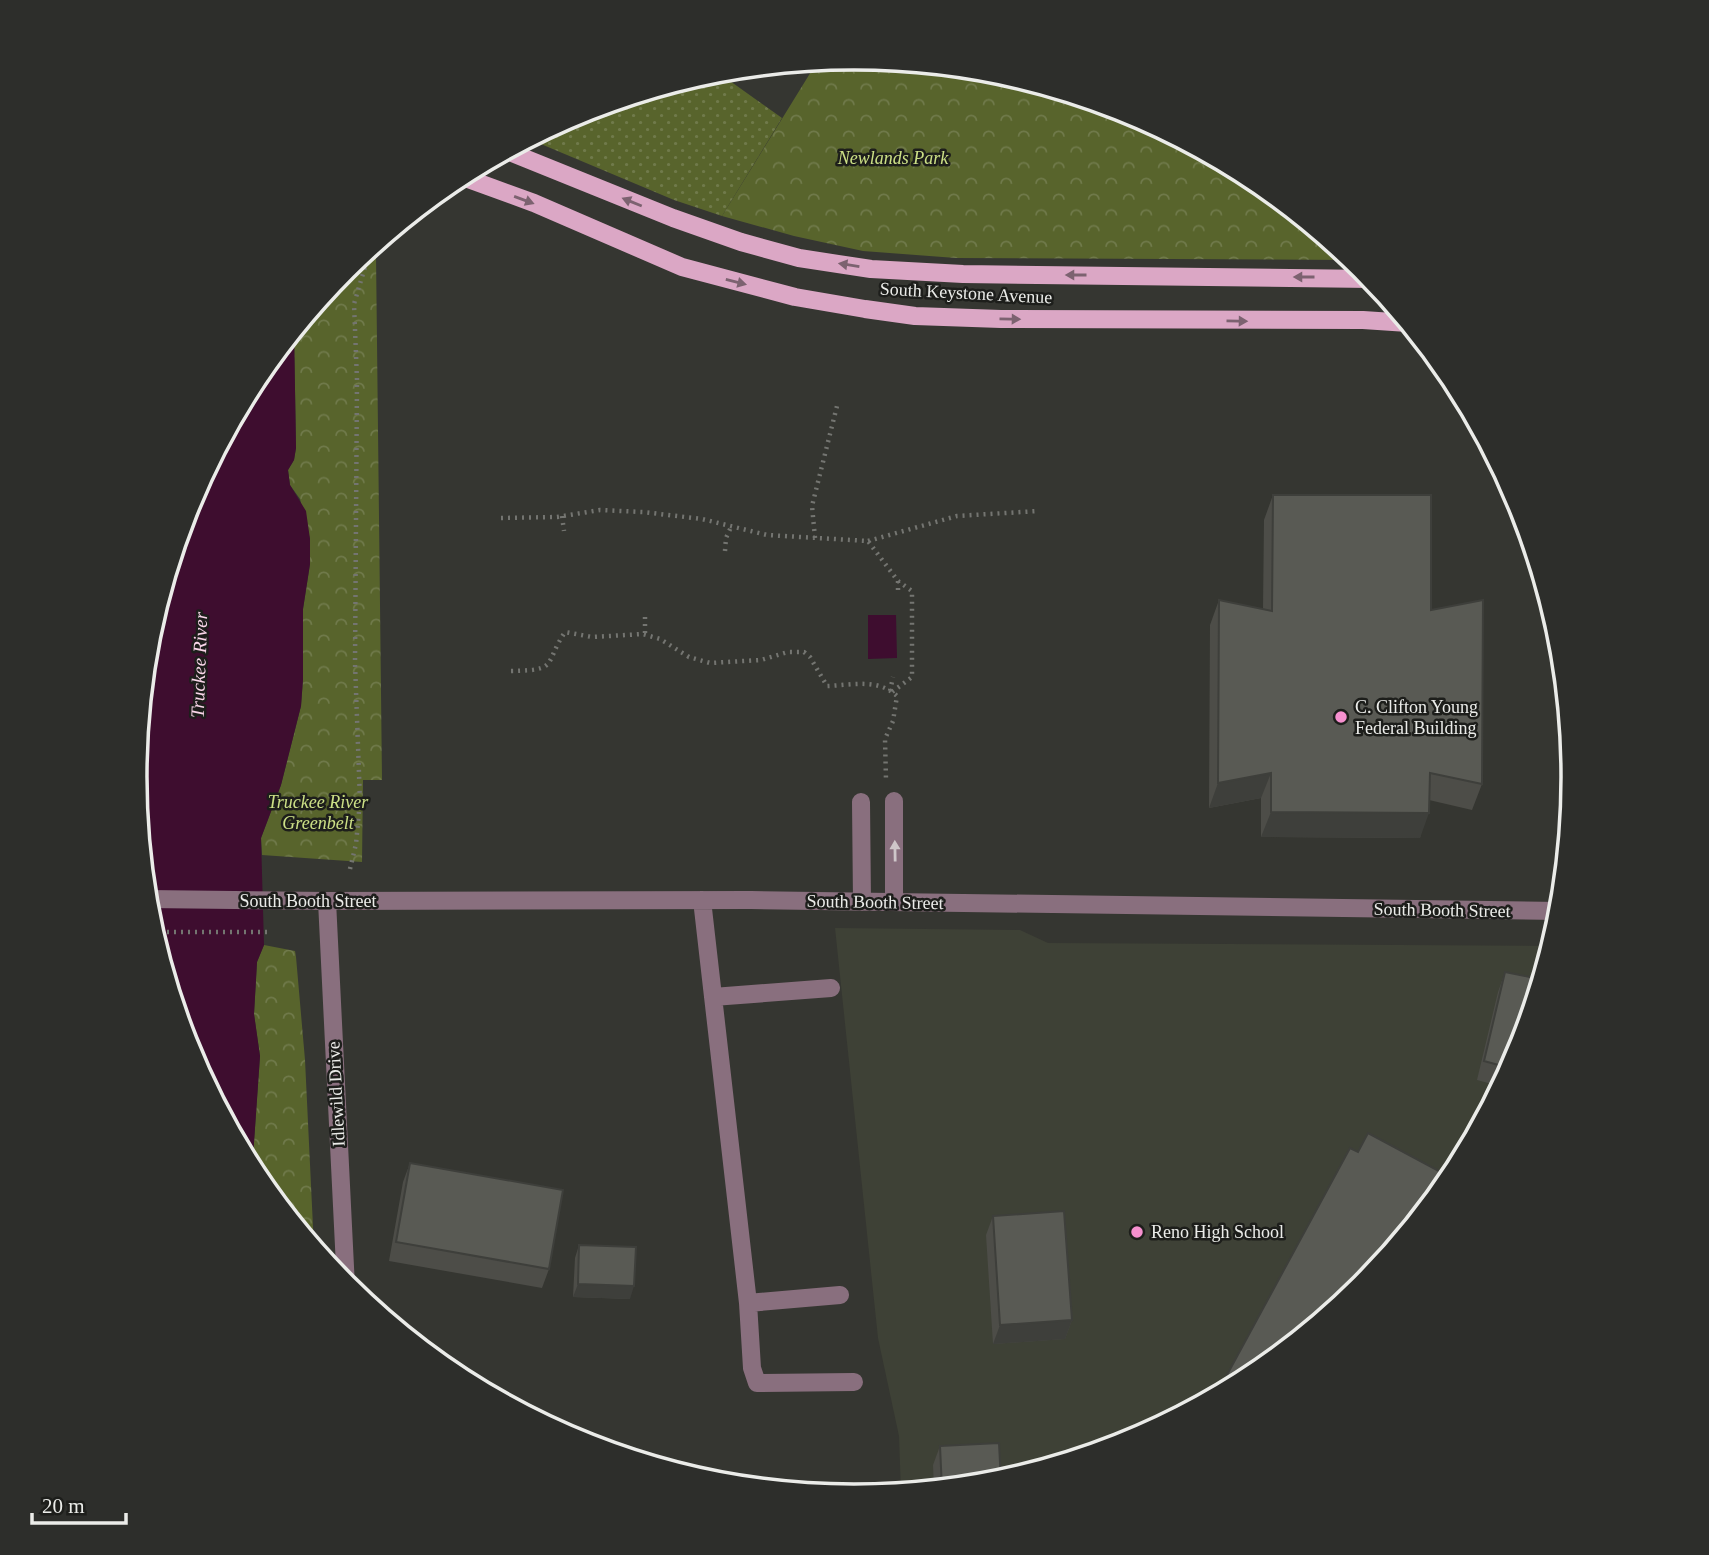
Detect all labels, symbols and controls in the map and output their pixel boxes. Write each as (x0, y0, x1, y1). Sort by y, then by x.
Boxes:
park label: Newlands Park (837, 148, 949, 168)
one-way arrow (513, 195, 534, 206)
one-way arrow (621, 196, 642, 207)
one-way arrow (838, 260, 860, 271)
one-way arrow (1065, 269, 1087, 281)
one-way arrow (1292, 271, 1314, 283)
one-way arrow (725, 277, 747, 288)
street label: South Keystone Avenue (879, 278, 1053, 308)
one-way arrow (999, 313, 1021, 325)
one-way arrow (1227, 315, 1249, 326)
water label: Truckee River (187, 611, 211, 718)
place label: C. Clifton Young Federal Building (1355, 697, 1478, 738)
marker: C. Clifton Young Federal Building (1333, 709, 1349, 725)
park label: Truckee River Greenbelt (268, 792, 369, 833)
one-way arrow (889, 840, 901, 862)
street label: South Booth Street (239, 891, 377, 911)
street label: South Booth Street (806, 891, 944, 913)
street label: South Booth Street (1373, 899, 1511, 921)
street label: Idlewild Drive (323, 1041, 349, 1147)
place label: Reno High School (1151, 1222, 1284, 1242)
marker: Reno High School (1129, 1224, 1145, 1240)
scale bar (32, 1482, 126, 1526)
text: 20 m (42, 1494, 85, 1518)

